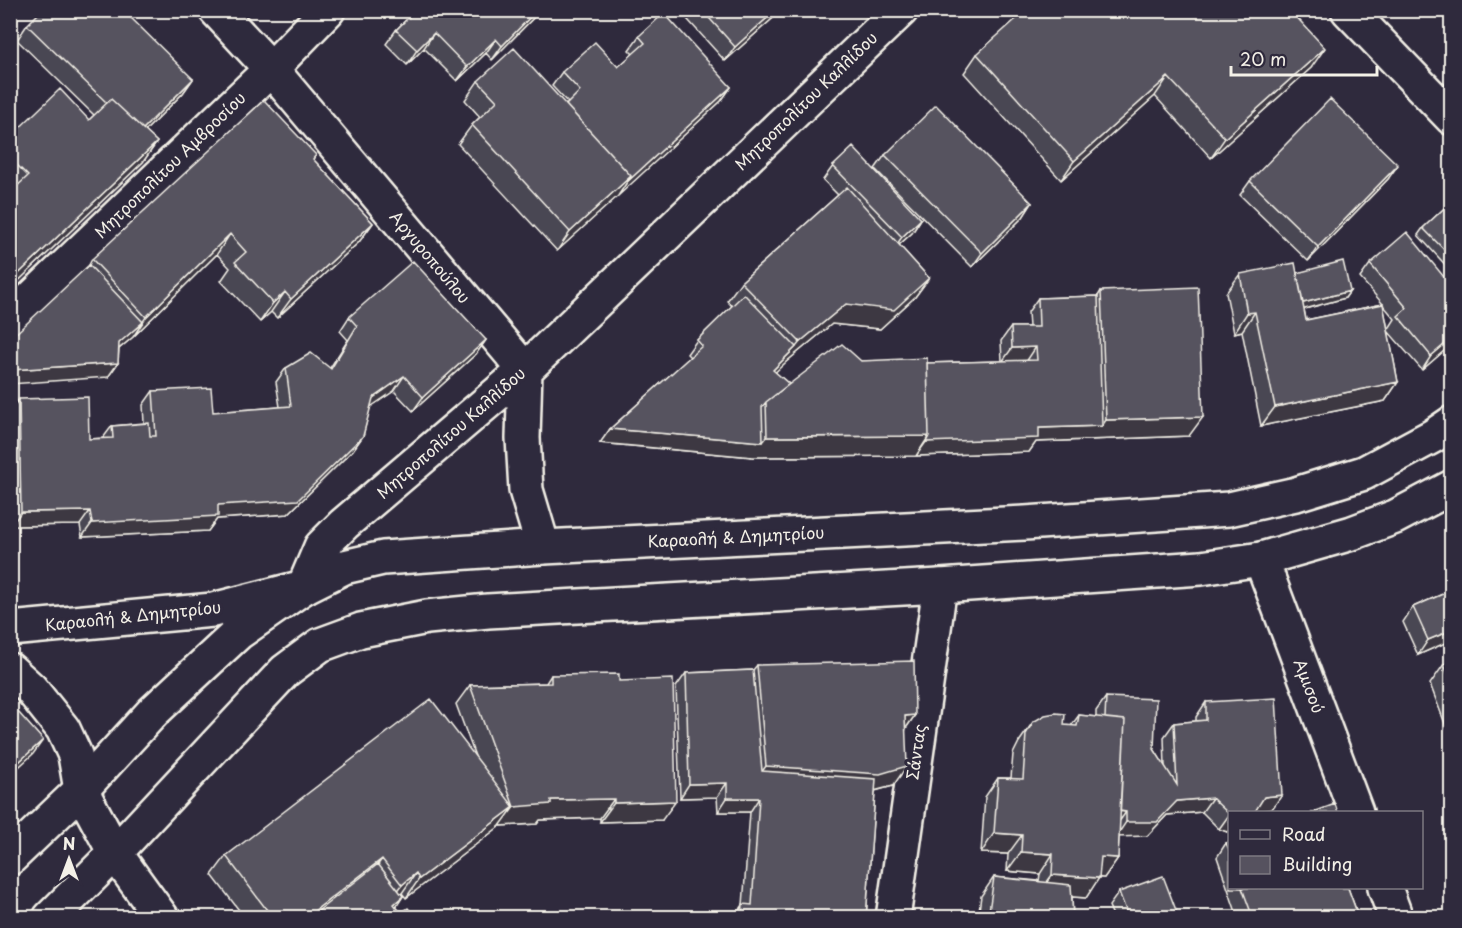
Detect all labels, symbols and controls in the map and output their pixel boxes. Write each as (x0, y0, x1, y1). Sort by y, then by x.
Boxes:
street label: Μητροπολίτου Καλλίδου (729, 26, 882, 175)
scale bar (1231, 39, 1376, 77)
text: 20 m (1240, 45, 1286, 72)
street label: Μητροπολίτου Αμβροσίου (88, 86, 250, 243)
street label: Αργυροπούλου (385, 205, 477, 308)
street label: Μητροπολίτου Καλλίδου (371, 361, 530, 504)
street label: Καραολή & Δημητρίου (647, 519, 825, 553)
street label: Καραολή & Δημητρίου (44, 594, 222, 636)
street label: Αμισού (1289, 655, 1331, 716)
street label: Σάντας (899, 722, 931, 781)
legend (1228, 811, 1423, 889)
text: Road (1282, 820, 1326, 847)
north arrow (39, 829, 99, 889)
text: N (63, 831, 75, 855)
text: Building (1282, 850, 1352, 877)

